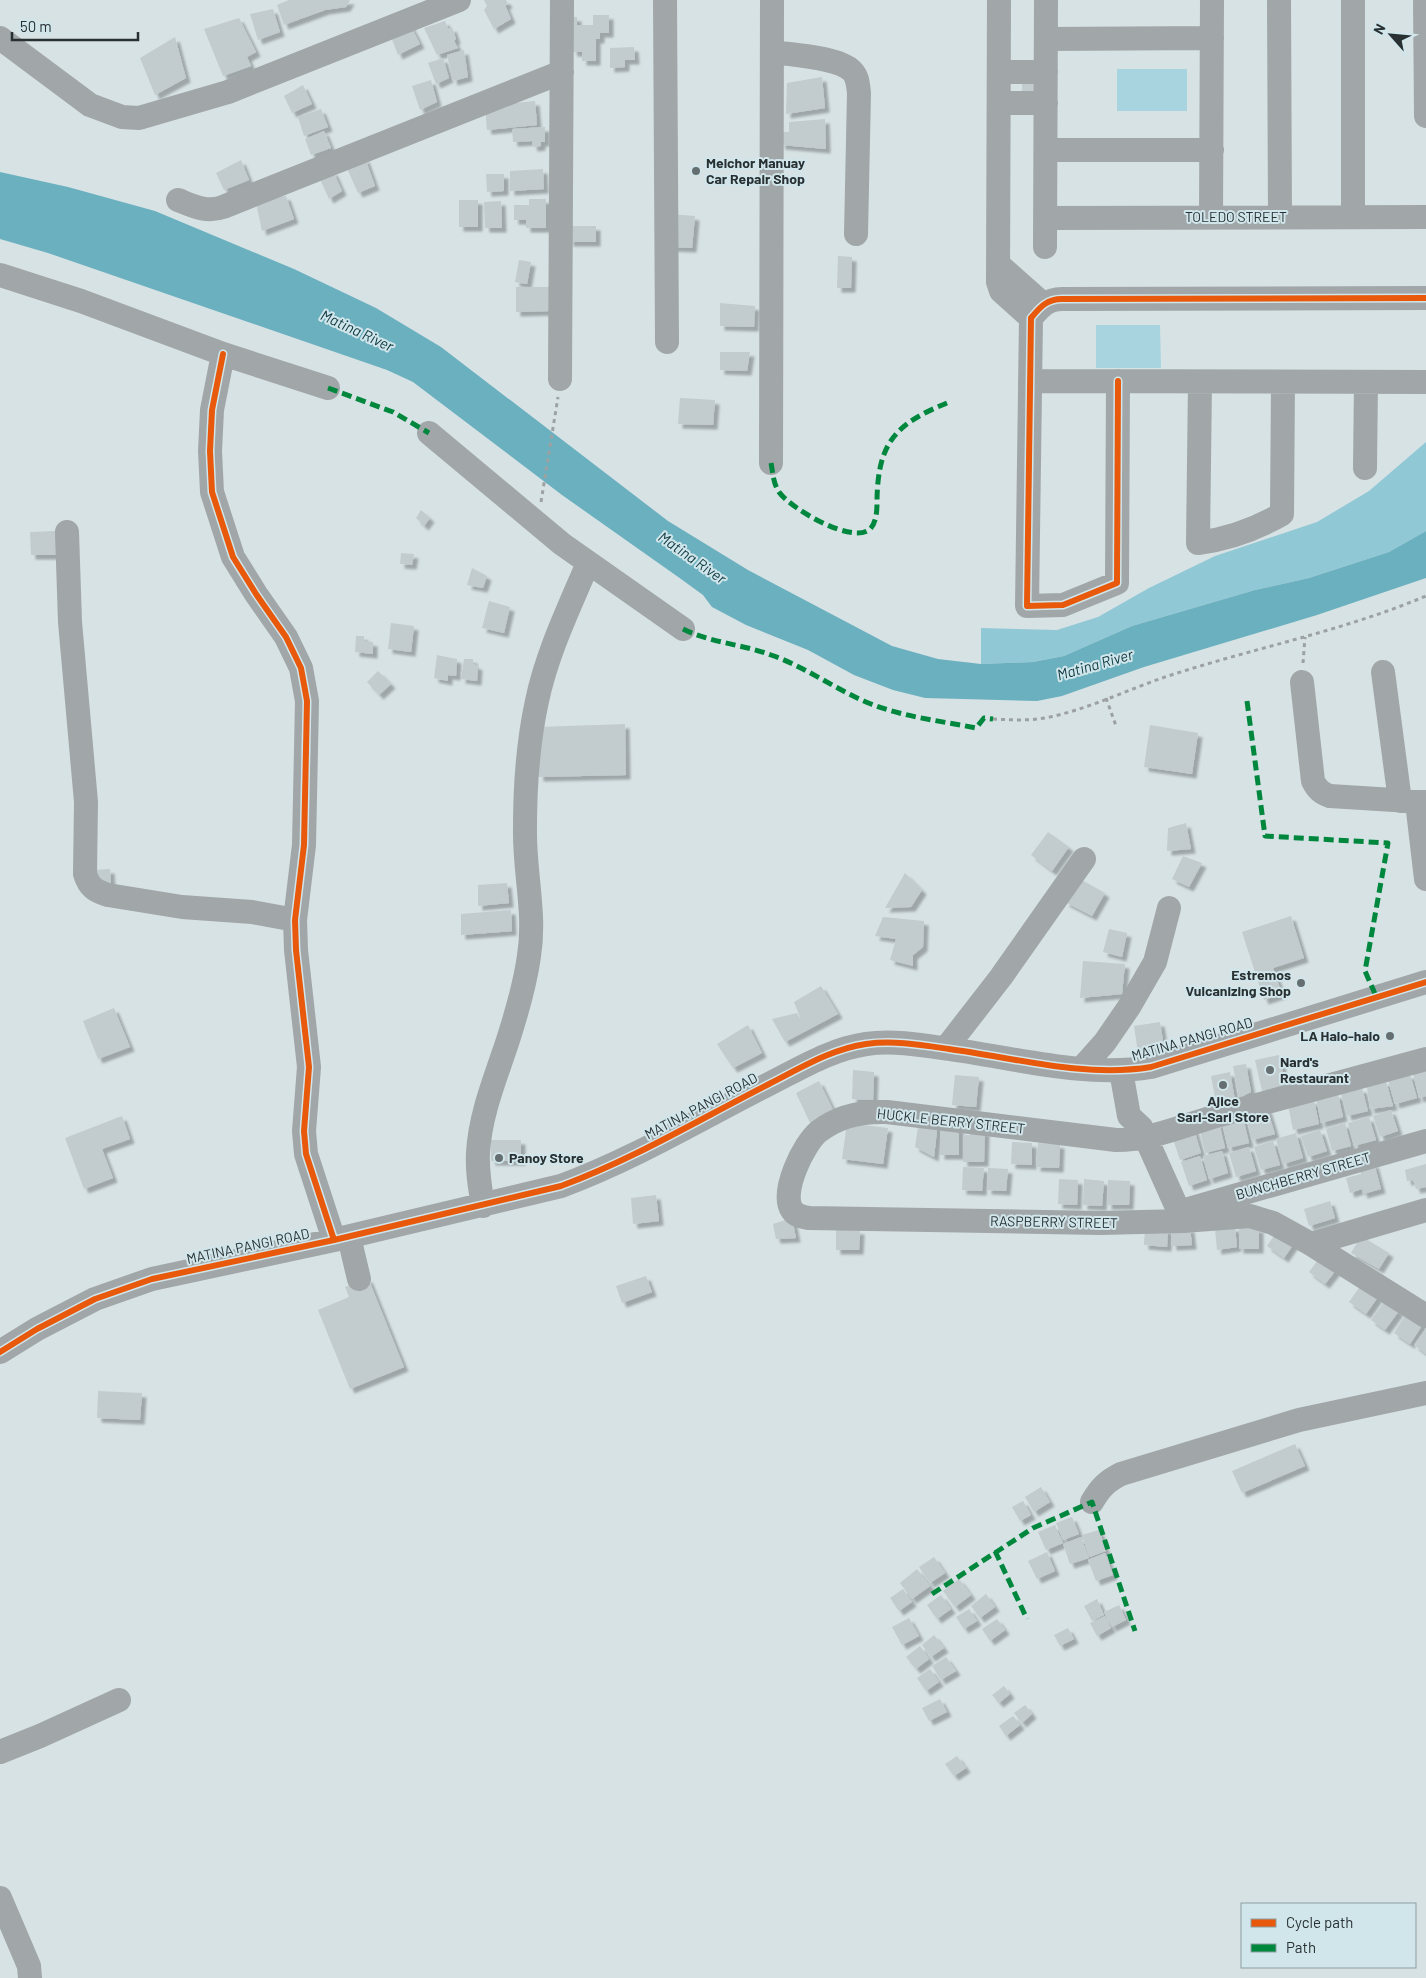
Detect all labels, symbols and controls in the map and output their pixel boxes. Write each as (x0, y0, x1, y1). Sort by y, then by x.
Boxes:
scale bar (12, 10, 139, 42)
north arrow (1366, 10, 1416, 60)
text: 50 m (20, 17, 52, 35)
text: N (1369, 21, 1389, 37)
place label: Melchor Manuay Car Repair Shop (706, 154, 805, 187)
marker: Melchor Manuay Car Repair Shop (690, 165, 702, 177)
street label: TOLEDO STREET (1185, 208, 1287, 225)
water label: Matina River (318, 305, 397, 355)
water label: Matina River (655, 527, 730, 587)
water label: Matina River (1055, 644, 1136, 683)
place label: Estremos Vulcanizing Shop (1185, 966, 1291, 999)
marker: Estremos Vulcanizing Shop (1295, 977, 1307, 989)
street label: MATINA PANGI ROAD (1129, 1013, 1254, 1064)
place label: LA Halo-halo (1300, 1027, 1380, 1044)
marker: LA Halo-halo (1384, 1030, 1396, 1042)
place label: Nard's Restaurant (1280, 1053, 1349, 1086)
marker: Nard's Restaurant (1264, 1064, 1276, 1076)
street label: MATINA PANGI ROAD (641, 1069, 760, 1142)
marker: Ajice Sari-Sari Store (1217, 1079, 1229, 1091)
place label: Ajice Sari-Sari Store (1177, 1092, 1269, 1125)
street label: HUCKLE BERRY STREET (876, 1104, 1026, 1137)
street label: BUNCHBERRY STREET (1234, 1148, 1372, 1203)
place label: Panoy Store (509, 1149, 584, 1166)
marker: Panoy Store (493, 1152, 505, 1164)
street label: RASPBERRY STREET (990, 1212, 1118, 1231)
street label: MATINA PANGI ROAD (185, 1224, 311, 1267)
legend (1241, 1903, 1416, 1968)
text: Cycle path (1286, 1913, 1353, 1931)
text: Path (1286, 1938, 1316, 1956)

